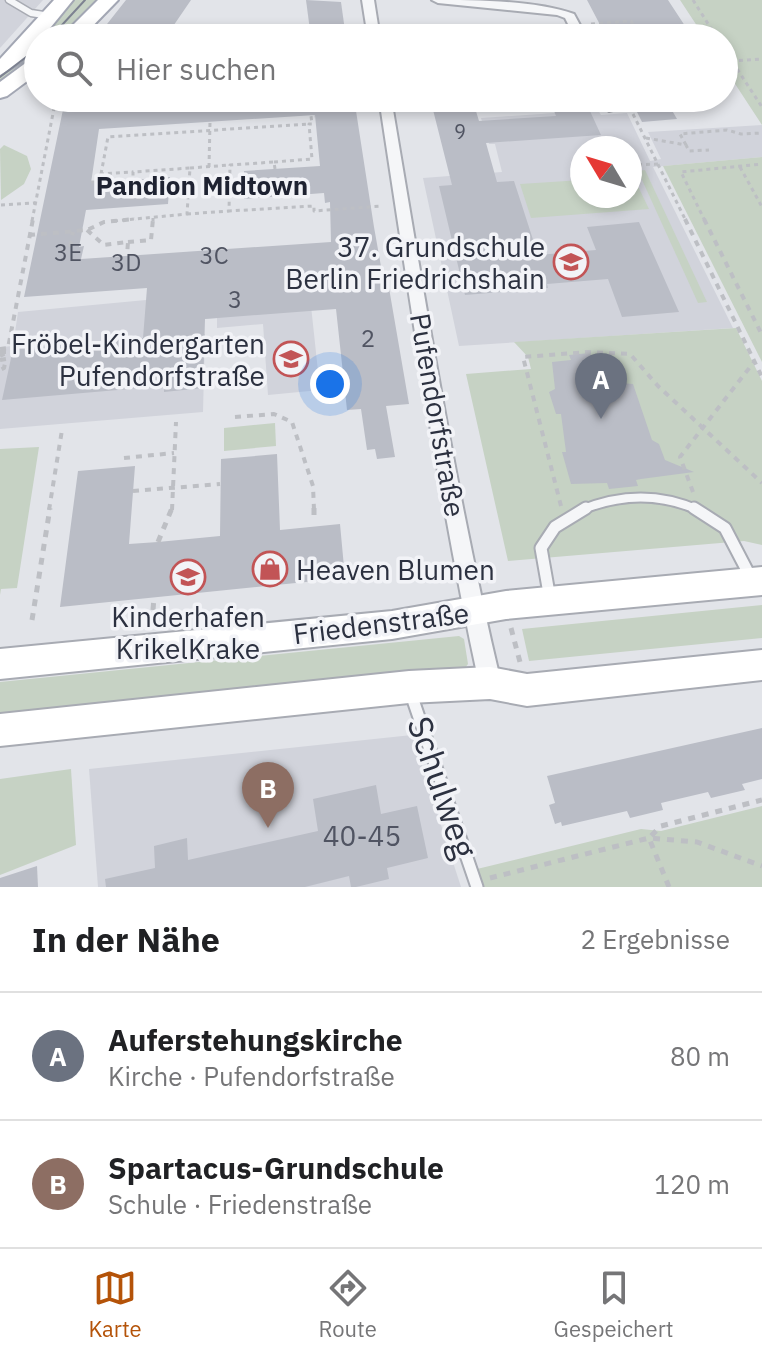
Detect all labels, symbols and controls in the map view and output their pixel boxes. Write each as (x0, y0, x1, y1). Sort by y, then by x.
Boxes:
search box (24, 24, 738, 112)
icon: search (52, 46, 96, 90)
text: Hier suchen (116, 49, 277, 88)
house number: 9 (454, 118, 466, 145)
north arrow (570, 136, 642, 208)
district label: Pandion Midtown (96, 168, 308, 202)
place label: 37. Grundschule Berlin Friedrichshain (285, 228, 545, 297)
house number: 3E (54, 236, 82, 268)
house number: 3C (199, 239, 229, 271)
school or university icon: 37. Grundschule Berlin Friedrichshain (552, 243, 590, 281)
house number: 3D (111, 246, 141, 278)
house number: 3 (228, 283, 242, 315)
street label: Pufendorfstraße (402, 310, 474, 520)
house number: 2 (361, 322, 375, 354)
place label: Fröbel-Kindergarten Pufendorfstraße (11, 325, 265, 394)
school or university icon: Fröbel-Kindergarten Pufendorfstraße (272, 340, 310, 378)
pin: A (575, 353, 627, 419)
your location (310, 364, 350, 404)
shop icon: Heaven Blumen (251, 550, 289, 588)
place label: Heaven Blumen (296, 551, 495, 588)
school or university icon: Kinderhafen KrikelKrake (169, 558, 207, 596)
street label: Friedenstraße (291, 594, 471, 652)
place label: Kinderhafen KrikelKrake (111, 598, 265, 667)
street label: Schulweg (398, 710, 488, 864)
pin: B (242, 762, 294, 828)
house number: 40-45 (323, 817, 401, 854)
text: In der Nähe (32, 917, 220, 961)
text: 2 Ergebnisse (581, 922, 730, 956)
text: Auferstehungskirche (108, 1020, 403, 1059)
text: A (49, 1039, 67, 1073)
text: 80 m (670, 1039, 730, 1073)
text: Kirche · Pufendorfstraße (108, 1059, 395, 1093)
text: Spartacus-Grundschule (108, 1148, 444, 1187)
text: B (49, 1167, 67, 1201)
text: 120 m (654, 1167, 730, 1201)
text: Schule · Friedenstraße (108, 1187, 372, 1221)
tab: Karte (88, 1266, 142, 1343)
tab: Route (318, 1266, 377, 1343)
tab: Gespeichert (554, 1266, 674, 1343)

